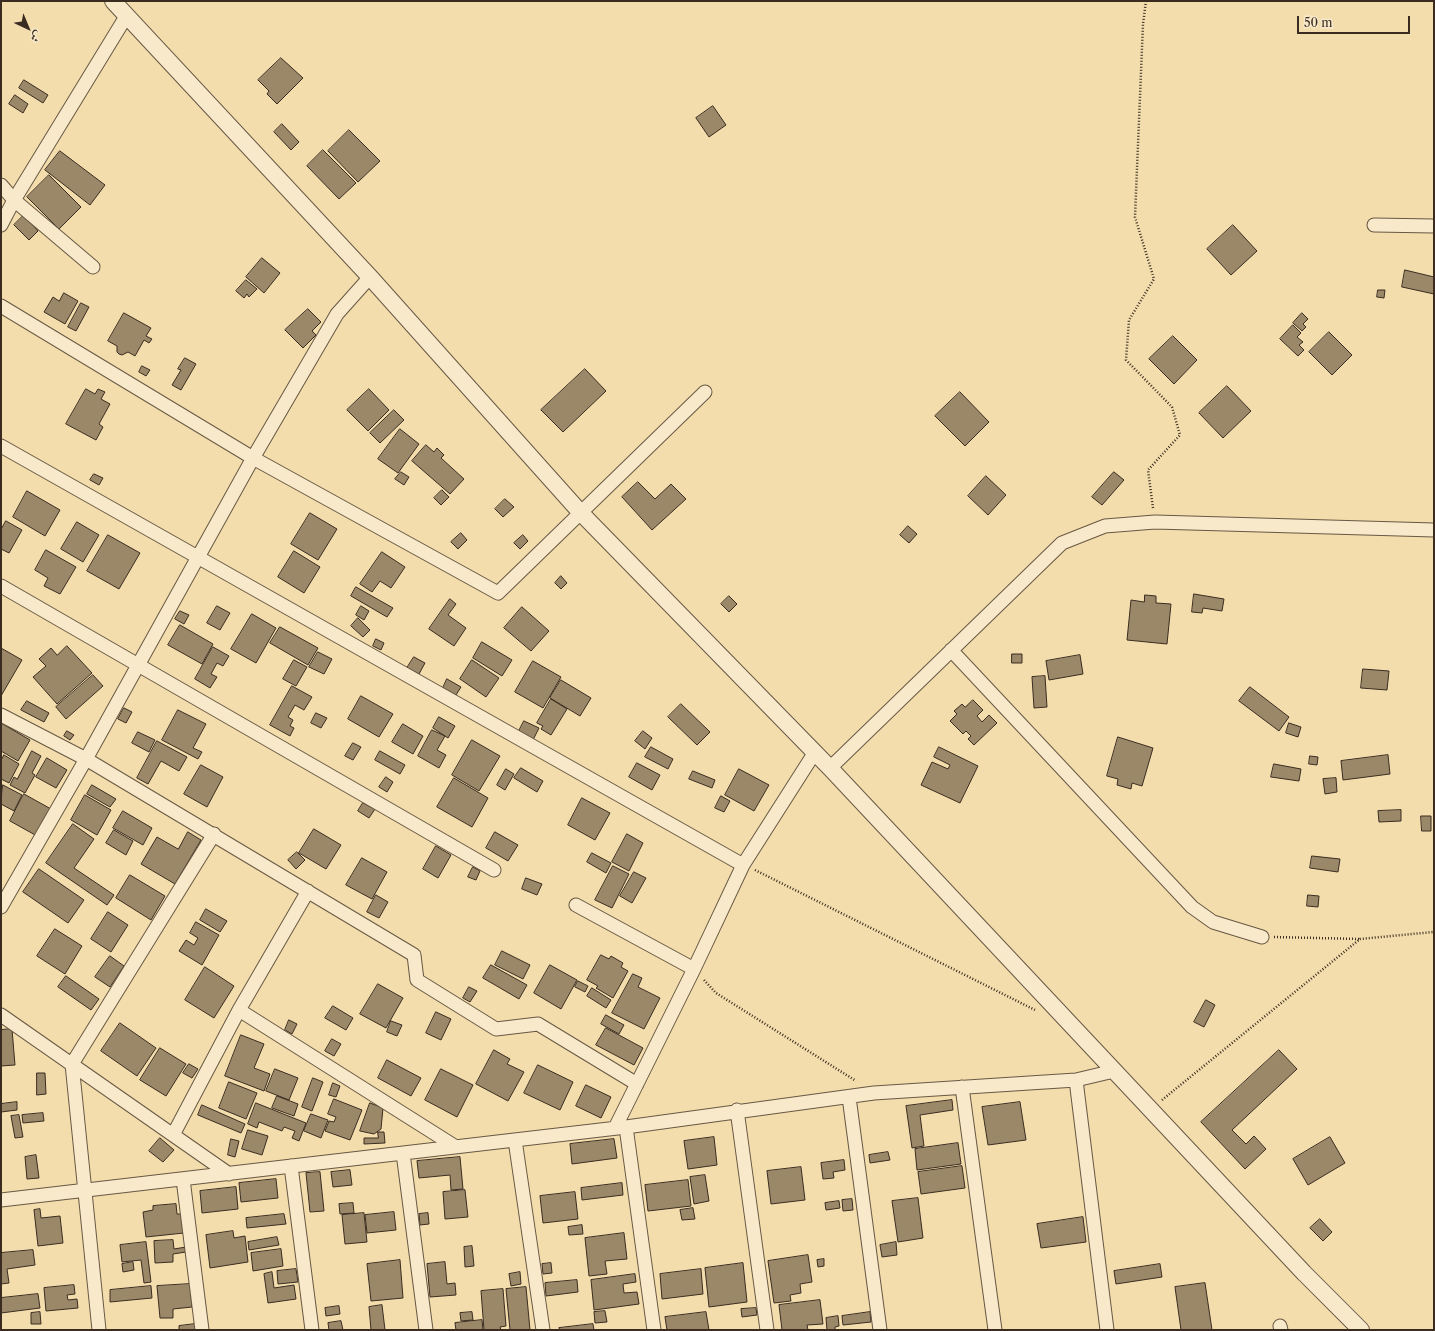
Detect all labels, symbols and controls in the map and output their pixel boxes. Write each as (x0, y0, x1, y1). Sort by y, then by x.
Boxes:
north arrow (8, 8, 48, 48)
scale bar (1299, 8, 1412, 34)
text: 50 m (1304, 15, 1333, 30)
text: ش (28, 28, 45, 45)

